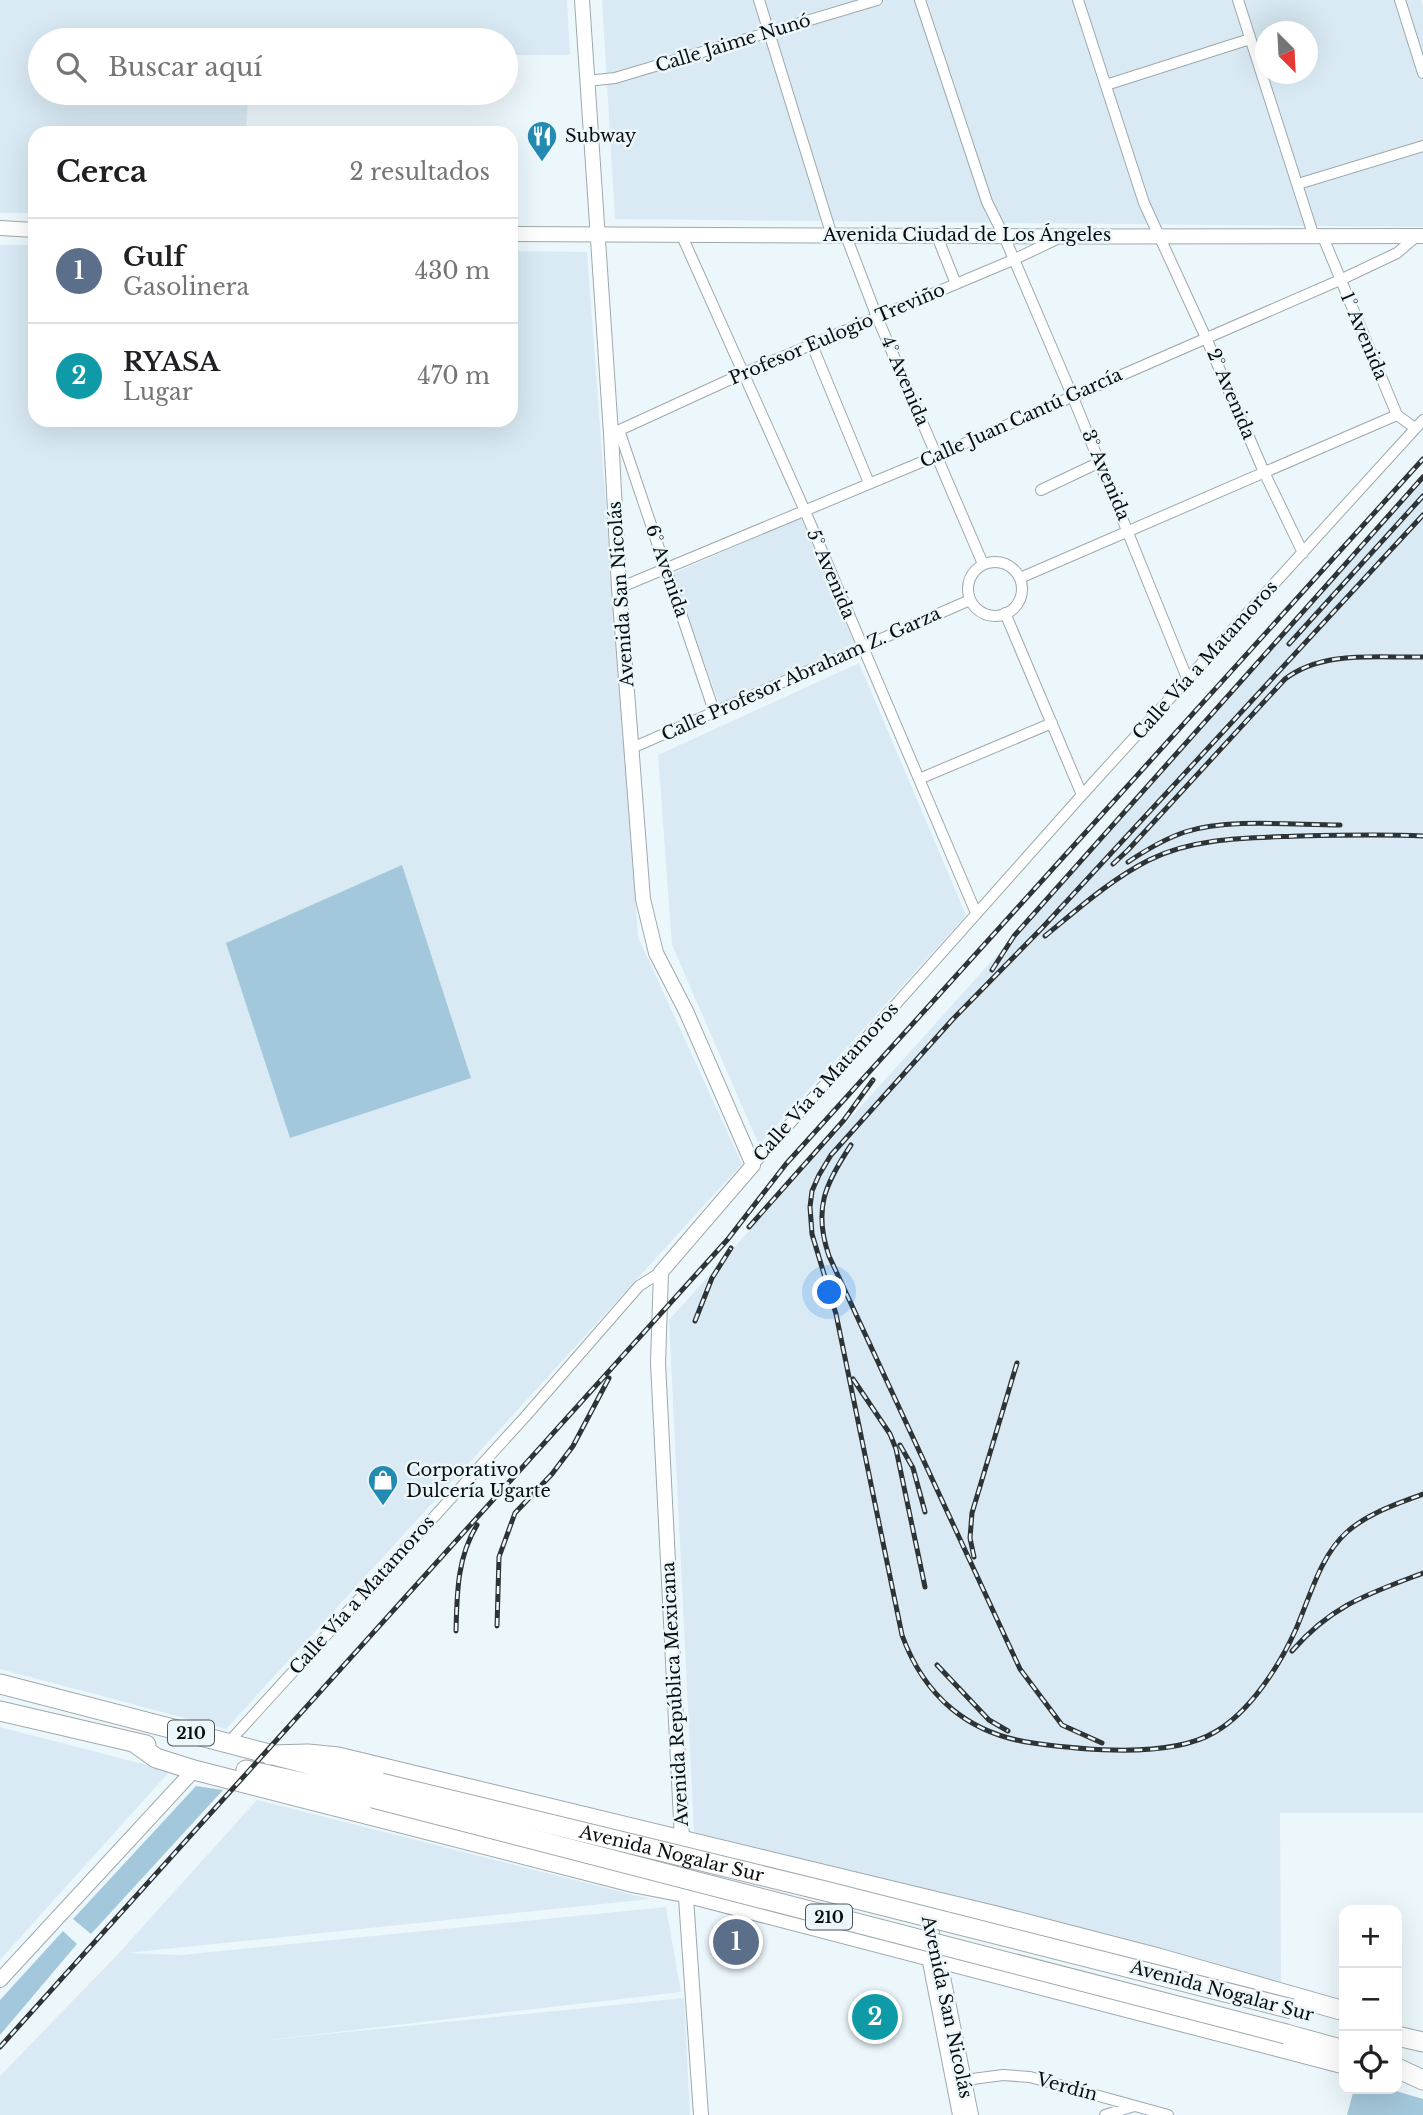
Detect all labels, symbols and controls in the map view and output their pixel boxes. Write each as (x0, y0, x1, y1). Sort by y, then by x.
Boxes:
street label: Calle Jaime Nunó (653, 9, 813, 77)
north arrow (1255, 21, 1318, 84)
search box (28, 28, 518, 105)
icon: search (52, 48, 90, 86)
text: Buscar aquí (108, 51, 262, 83)
restaurant icon: Subway (525, 119, 559, 163)
place label: Subway (565, 125, 637, 147)
text: Cerca (56, 153, 147, 190)
text: 2 resultados (350, 158, 490, 186)
street label: Avenida Ciudad de Los Ángeles (822, 223, 1111, 246)
text: Gulf (123, 241, 185, 273)
text: 1 (74, 257, 84, 285)
text: 430 m (415, 257, 490, 285)
text: Gasolinera (123, 273, 249, 301)
street label: Profesor Eulogio Treviño (726, 278, 948, 390)
street label: 1° Avenida (1336, 289, 1392, 383)
street label: 4° Avenida (876, 333, 934, 429)
street label: 2° Avenida (1202, 345, 1260, 443)
text: RYASA (123, 346, 220, 378)
text: 2 (72, 362, 86, 390)
text: 470 m (417, 362, 490, 390)
street label: Calle Juan Cantú García (917, 364, 1125, 472)
text: Lugar (123, 378, 193, 406)
street label: 3° Avenida (1077, 426, 1135, 524)
street label: Avenida San Nicolás (604, 500, 639, 689)
street label: 6° Avenida (641, 522, 693, 620)
street label: 5° Avenida (802, 526, 860, 622)
street label: Calle Vía a Matamoros (1128, 576, 1282, 744)
street label: Calle Profesor Abraham Z. Garza (658, 602, 944, 746)
street label: Calle Vía a Matamoros (749, 998, 903, 1166)
your location (812, 1275, 846, 1309)
place label: Corporativo Dulcería Ugarte (406, 1459, 551, 1502)
shop icon: Corporativo Dulcería Ugarte (366, 1463, 400, 1507)
street label: Calle Vía a Matamoros (285, 1511, 439, 1679)
street label: Avenida República Mexicana (657, 1561, 693, 1828)
road number: 210 (168, 1721, 214, 1746)
street label: Avenida Nogalar Sur (576, 1820, 766, 1887)
road number: 210 (806, 1904, 852, 1929)
map controls (1339, 1905, 1402, 2094)
button: + (1339, 1905, 1402, 1968)
street label: Avenida San Nicolás (917, 1913, 977, 2100)
pin: 1 (713, 1916, 759, 1968)
street label: Avenida Nogalar Sur (1127, 1956, 1317, 2026)
button: − (1339, 1968, 1402, 2031)
pin: 2 (852, 1991, 898, 2043)
button: locate (1339, 2031, 1402, 2094)
street label: Verdín (1033, 2068, 1100, 2106)

